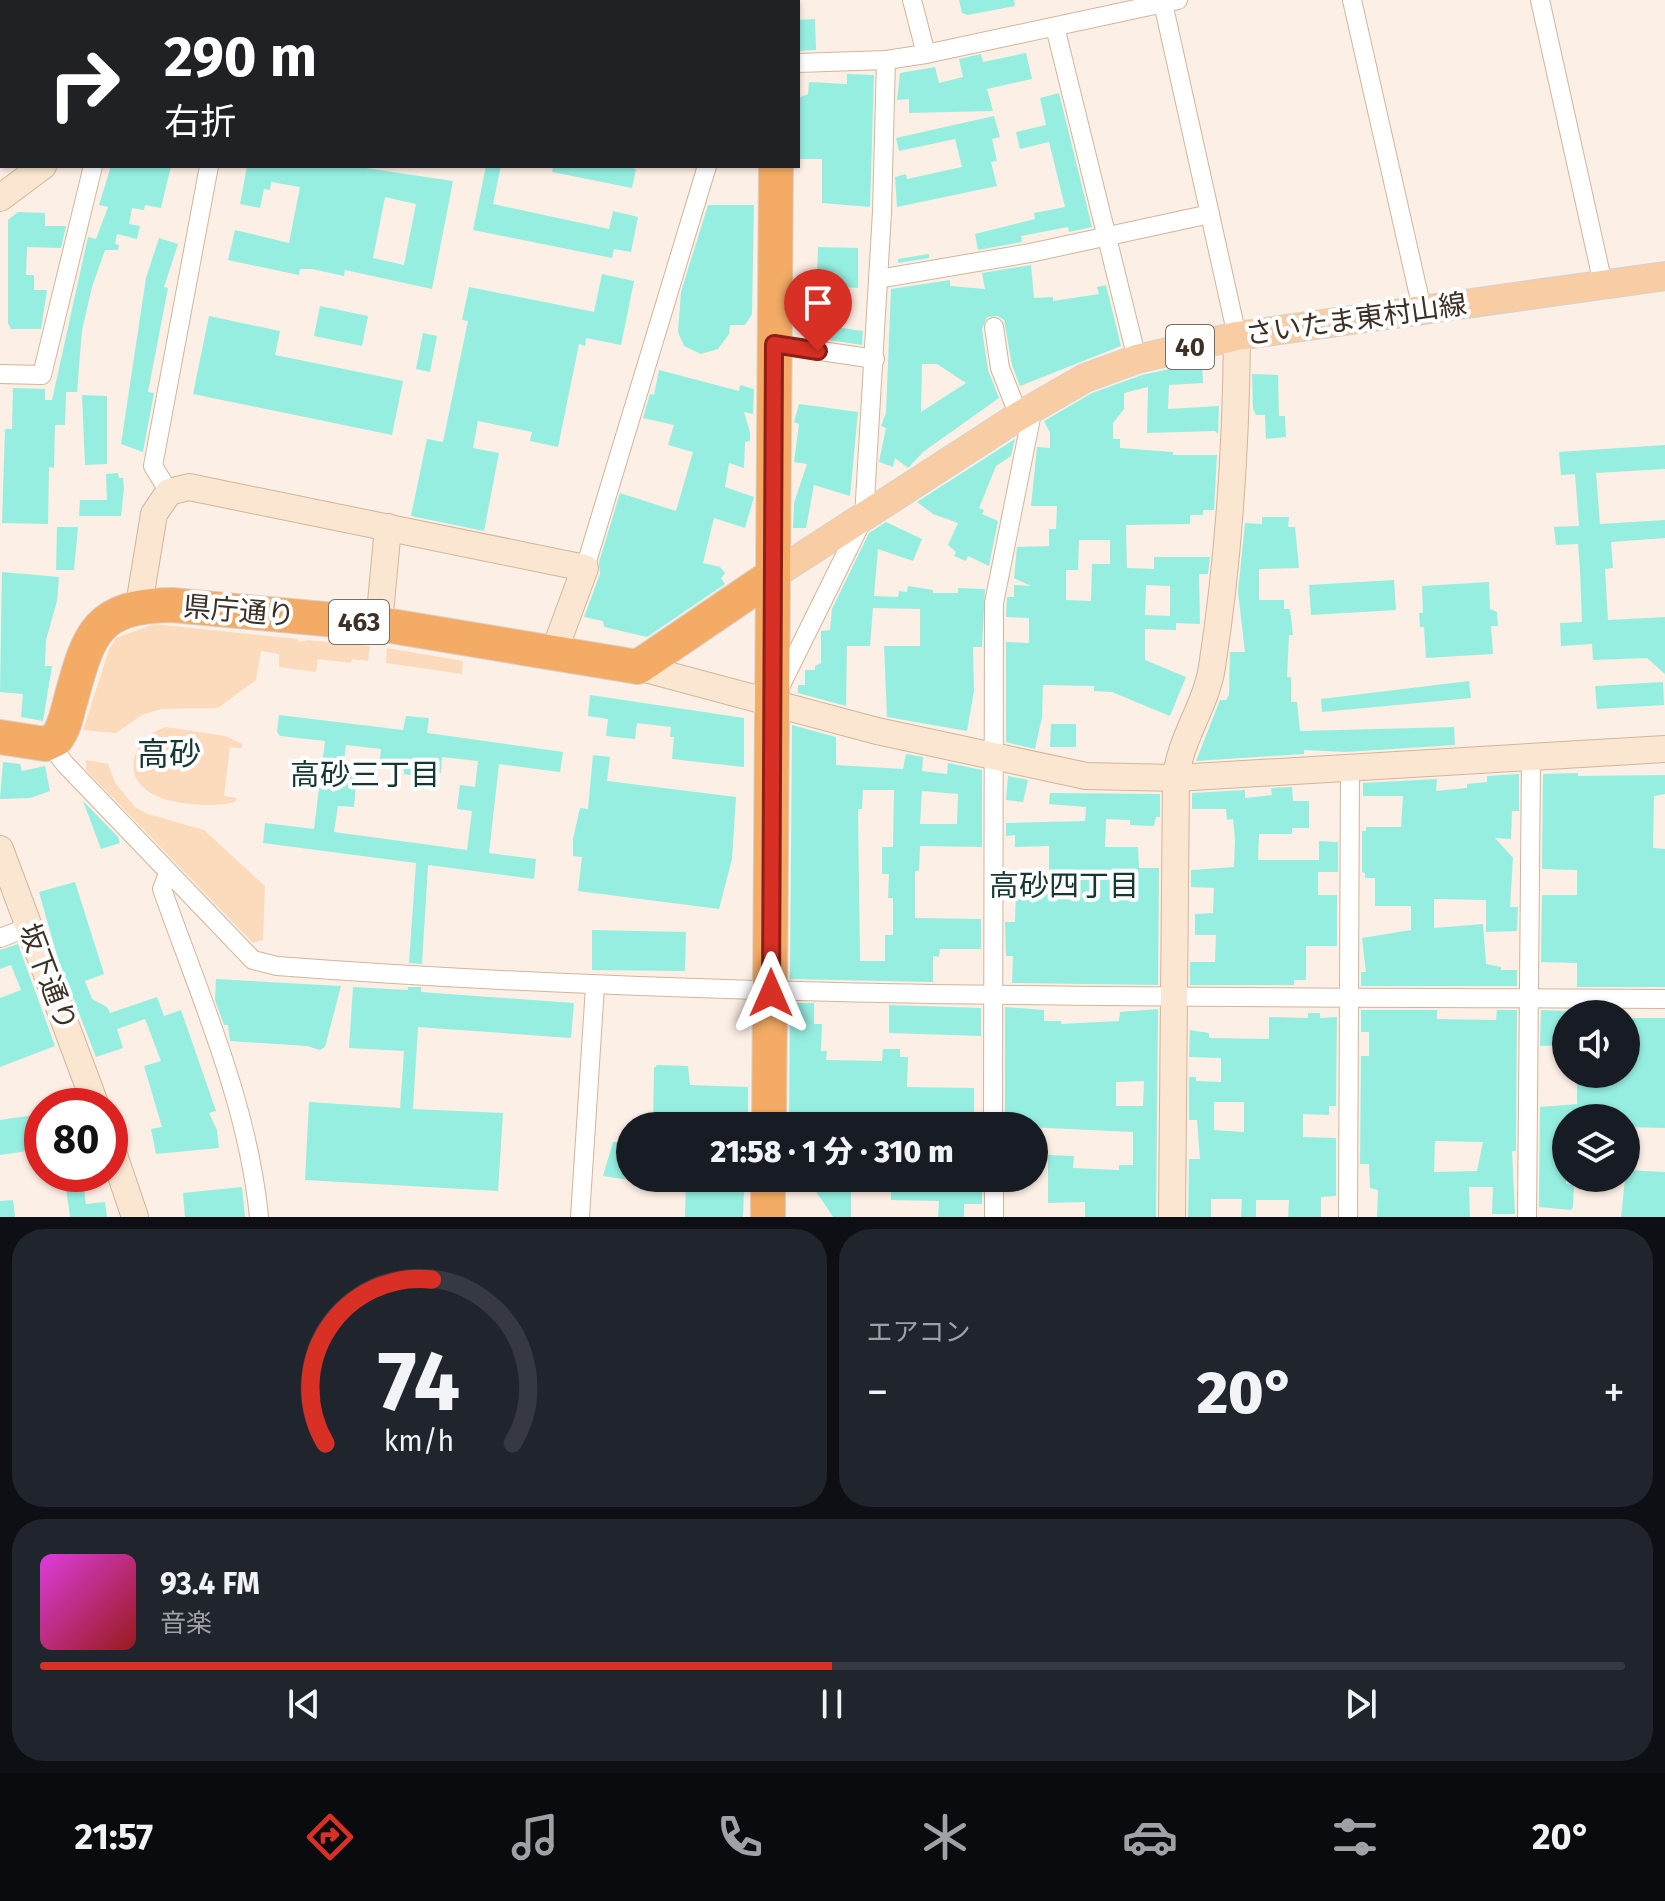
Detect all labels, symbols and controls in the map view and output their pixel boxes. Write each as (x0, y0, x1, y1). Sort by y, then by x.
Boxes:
text: 290 m (164, 24, 317, 91)
icon: right (32, 32, 136, 136)
text: 右折 (164, 100, 236, 144)
pin (784, 269, 852, 351)
icon: arrive (796, 281, 840, 325)
street label: さいたま東村山線 (1243, 287, 1469, 351)
road number: 40 (1166, 325, 1214, 369)
street label: 県庁通り (182, 590, 296, 632)
road number: 463 (329, 600, 389, 644)
district label: 高砂 (137, 735, 201, 773)
district label: 高砂三丁目 (290, 757, 440, 793)
district label: 高砂四丁目 (989, 868, 1139, 904)
street label: 坂下通り (13, 919, 83, 1035)
position arrow (729, 951, 813, 1035)
map controls (1552, 1000, 1640, 1192)
button: sound (1552, 1000, 1640, 1088)
speed limit sign: 80 (24, 1088, 128, 1192)
button: layers (1552, 1104, 1640, 1192)
text: 21:58 · 1 分 · 310 m (711, 1134, 953, 1170)
text: エアコン (867, 1317, 971, 1348)
text: 74 (378, 1332, 461, 1432)
text: 20° (1197, 1357, 1295, 1429)
text: − (867, 1366, 889, 1419)
text: + (1603, 1366, 1625, 1419)
text: km/h (384, 1424, 455, 1459)
text: 93.4 FM (160, 1566, 260, 1602)
text: 音楽 (160, 1608, 212, 1639)
icon: previous (282, 1682, 326, 1726)
icon: pause (810, 1682, 854, 1726)
icon: next (1339, 1682, 1383, 1726)
icon: directions (302, 1809, 358, 1865)
icon: music (507, 1809, 563, 1865)
icon: phone (712, 1809, 768, 1865)
icon: climate (917, 1809, 973, 1865)
icon: car (1122, 1809, 1178, 1865)
icon: filters (1327, 1809, 1383, 1865)
text: 21:57 (74, 1815, 153, 1859)
text: 20° (1532, 1815, 1590, 1859)

